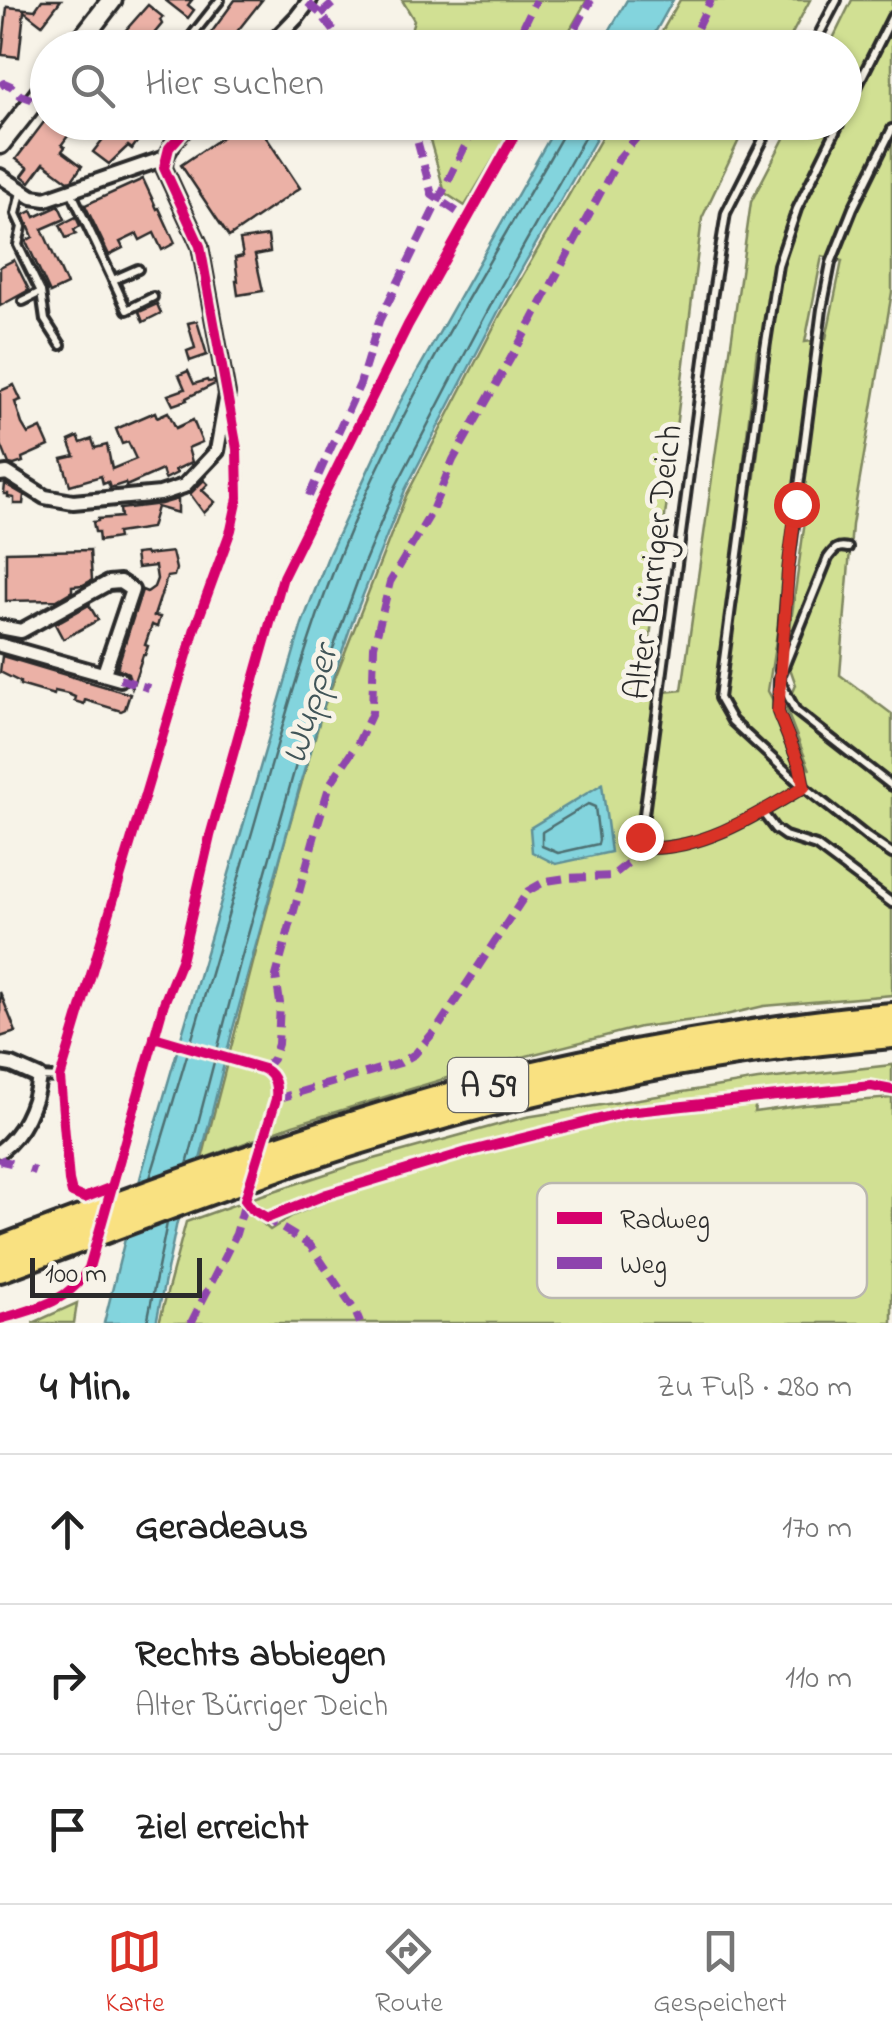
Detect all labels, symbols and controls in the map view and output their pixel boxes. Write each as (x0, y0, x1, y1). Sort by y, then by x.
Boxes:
search box (30, 30, 862, 140)
text: Hier suchen (145, 57, 324, 113)
icon: search (65, 58, 120, 113)
street label: Alter Bürriger Deich (613, 422, 698, 703)
route start (774, 482, 820, 528)
water label: Wupper (268, 635, 357, 771)
route end (618, 815, 664, 861)
road number: A 59 (448, 1058, 528, 1112)
legend (537, 1183, 867, 1298)
text: Radweg (620, 1201, 710, 1242)
text: Weg (620, 1246, 667, 1287)
scale bar (30, 1253, 202, 1298)
text: 100 m (45, 1255, 107, 1296)
text: 4 Min. (40, 1358, 130, 1419)
text: Zu Fuß · 280 m (657, 1365, 852, 1412)
text: Geradeaus (135, 1501, 308, 1557)
icon: ahead (40, 1502, 95, 1557)
text: 170 m (782, 1506, 852, 1553)
text: Rechts abbiegen (135, 1628, 386, 1684)
icon: right (40, 1652, 95, 1707)
text: 110 m (785, 1656, 852, 1703)
text: Alter Bürriger Deich (135, 1684, 388, 1731)
text: Ziel erreicht (135, 1801, 308, 1857)
icon: arrive (40, 1802, 95, 1857)
tab: Karte (105, 1924, 165, 2025)
tab: Route (375, 1924, 443, 2025)
tab: Gespeichert (653, 1924, 787, 2025)

